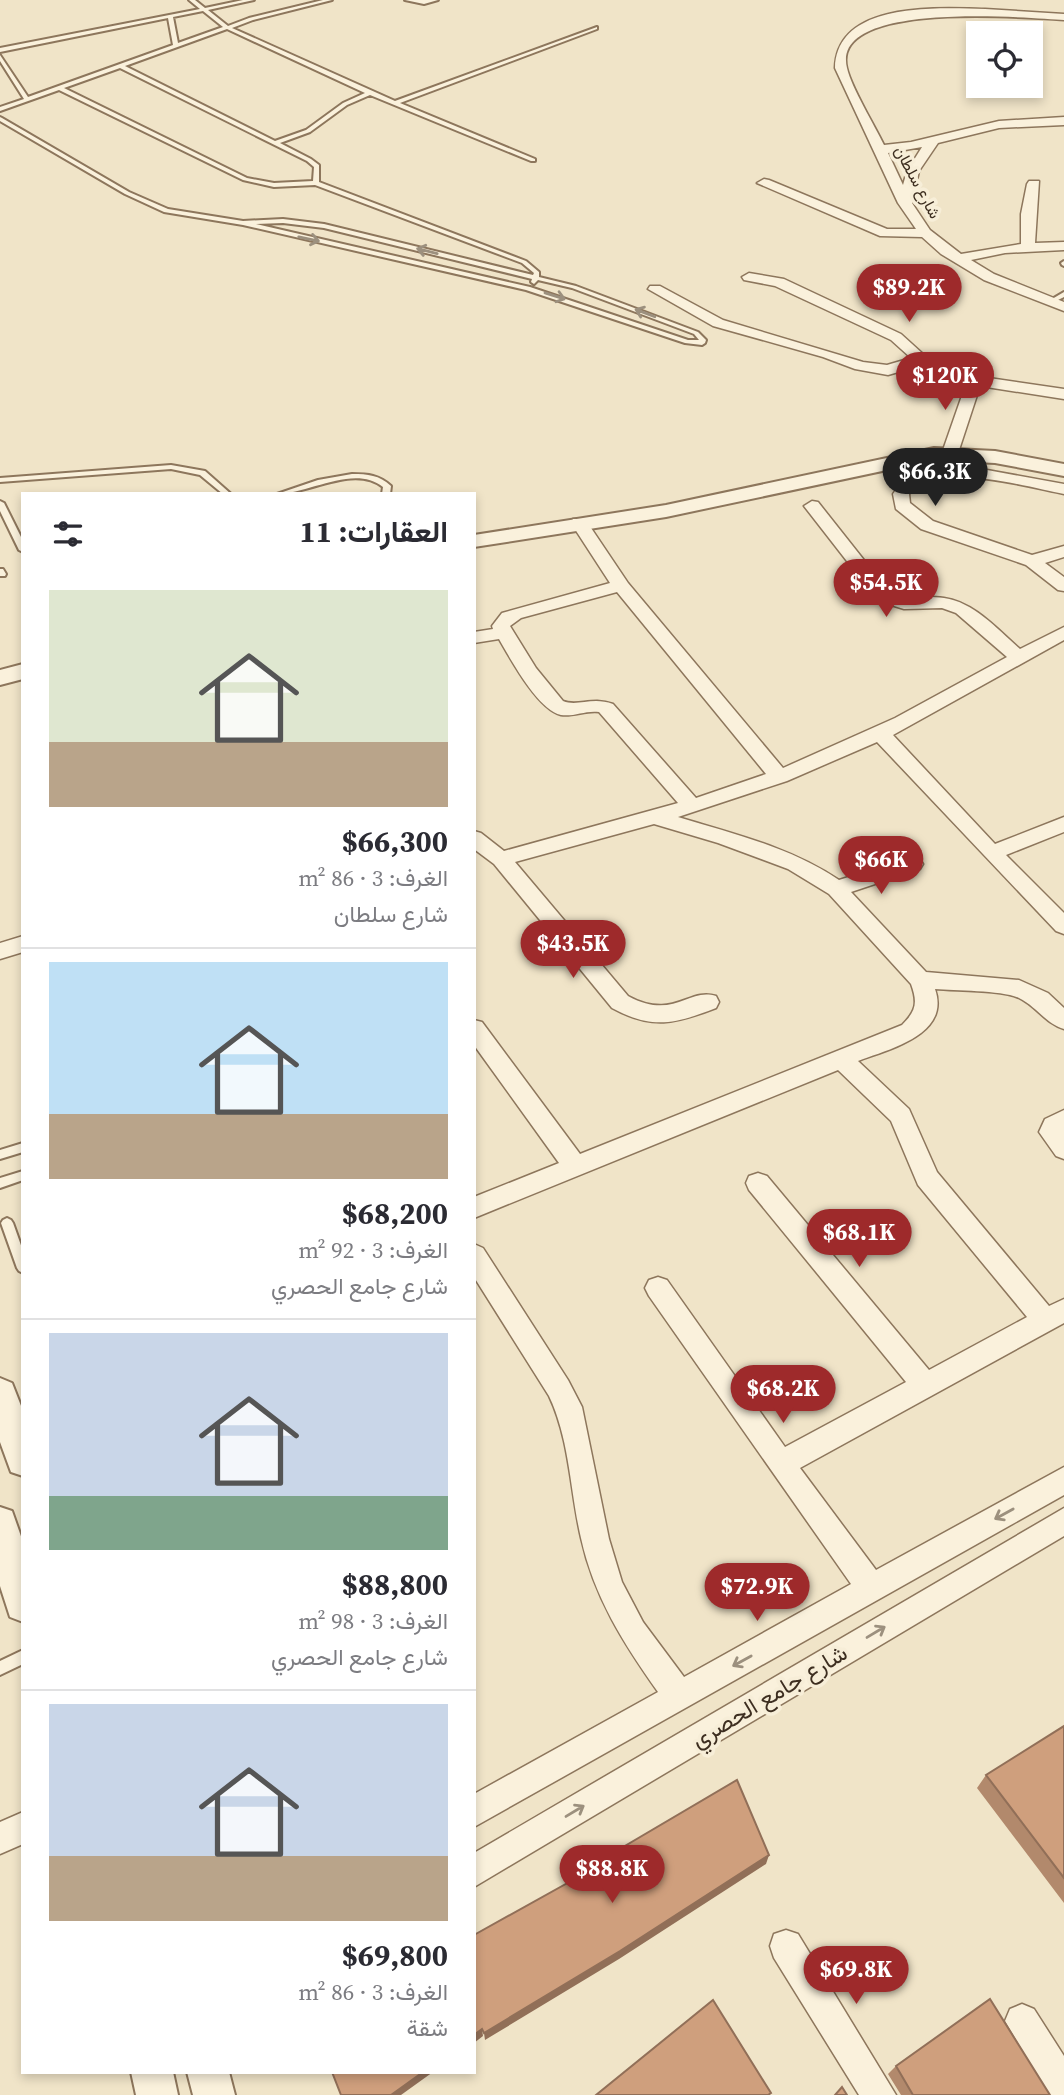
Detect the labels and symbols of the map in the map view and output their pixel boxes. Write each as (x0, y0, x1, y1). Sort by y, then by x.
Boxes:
street label: شارع سلطان (889, 142, 946, 223)
one-way arrow (297, 233, 320, 247)
one-way arrow (416, 244, 439, 257)
pin: $89.2K (852, 264, 966, 324)
one-way arrow (543, 291, 565, 304)
one-way arrow (635, 306, 657, 319)
pin: $120K (896, 352, 994, 412)
pin: $66.3K (878, 448, 992, 508)
pin: $54.5K (829, 560, 943, 619)
pin: $66K (840, 836, 922, 896)
pin: $43.5K (516, 920, 630, 980)
pin: $68.1K (802, 1210, 916, 1269)
pin: $68.2K (726, 1366, 840, 1425)
one-way arrow (995, 1507, 1015, 1521)
pin: $72.9K (700, 1564, 814, 1623)
one-way arrow (866, 1625, 886, 1639)
street label: شارع جامع الحصري (685, 1637, 855, 1758)
one-way arrow (732, 1654, 752, 1668)
one-way arrow (565, 1804, 585, 1818)
pin: $88.8K (555, 1846, 669, 1905)
pin: $69.8K (799, 1946, 913, 2006)

